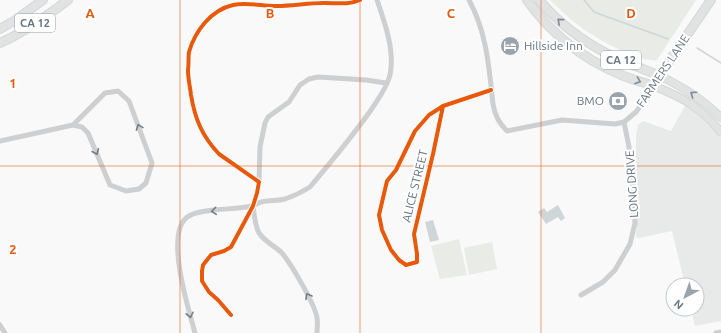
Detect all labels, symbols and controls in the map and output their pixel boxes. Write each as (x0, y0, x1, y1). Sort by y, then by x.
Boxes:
text: A (85, 6, 95, 20)
text: B (266, 6, 275, 20)
text: C (447, 6, 456, 20)
text: D (626, 6, 636, 20)
road number: CA 12 (15, 14, 55, 32)
one-way arrow (558, 18, 565, 25)
street label: FARMERS LANE (634, 32, 692, 109)
hotel icon: Hillside Inn (499, 35, 521, 57)
place label: Hillside Inn (524, 39, 583, 52)
road number: CA 12 (601, 51, 641, 69)
text: 1 (9, 76, 17, 90)
one-way arrow (634, 76, 641, 84)
bank icon: BMO (607, 90, 629, 112)
one-way arrow (690, 91, 697, 99)
place label: BMO (577, 94, 604, 107)
one-way arrow (135, 123, 143, 130)
street label: ALICE STREET (399, 148, 430, 224)
one-way arrow (92, 149, 100, 156)
street label: LONG DRIVE (623, 150, 640, 218)
one-way arrow (211, 206, 217, 215)
text: 2 (9, 242, 17, 256)
north arrow (665, 277, 705, 317)
one-way arrow (305, 293, 312, 300)
text: N (671, 297, 685, 312)
one-way arrow (186, 312, 194, 318)

